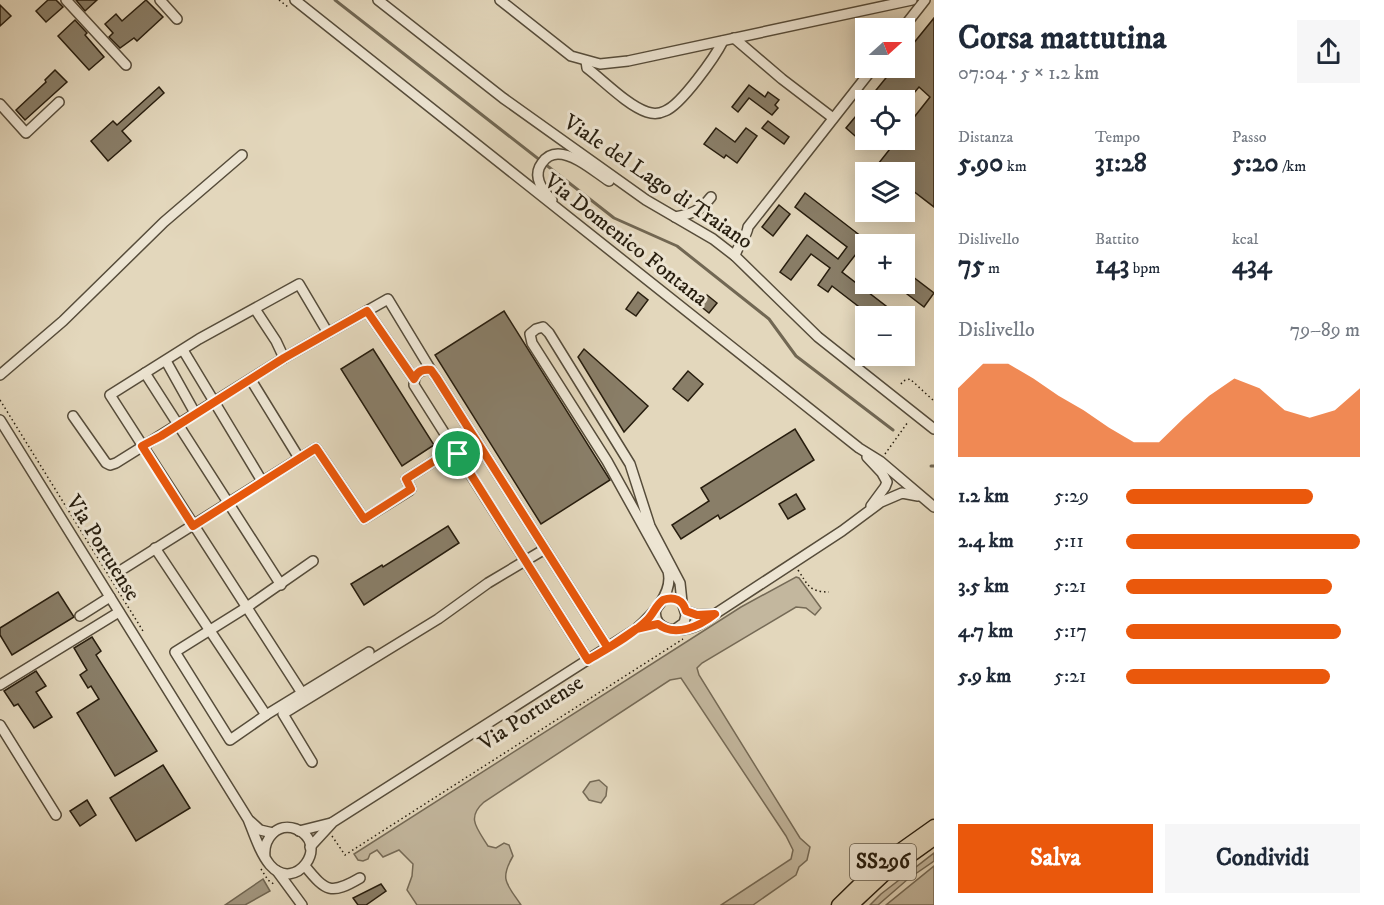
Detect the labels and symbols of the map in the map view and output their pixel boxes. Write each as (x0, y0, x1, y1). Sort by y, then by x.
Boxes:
north arrow (855, 18, 915, 78)
street label: Viale del Lago di Traiano (557, 108, 758, 255)
street label: Via Domenico Fontana (538, 167, 714, 313)
pin (432, 428, 483, 479)
street label: Via Portuense (59, 489, 146, 606)
street label: Via Portuense (473, 669, 588, 757)
road number: SS296 (850, 844, 916, 880)

